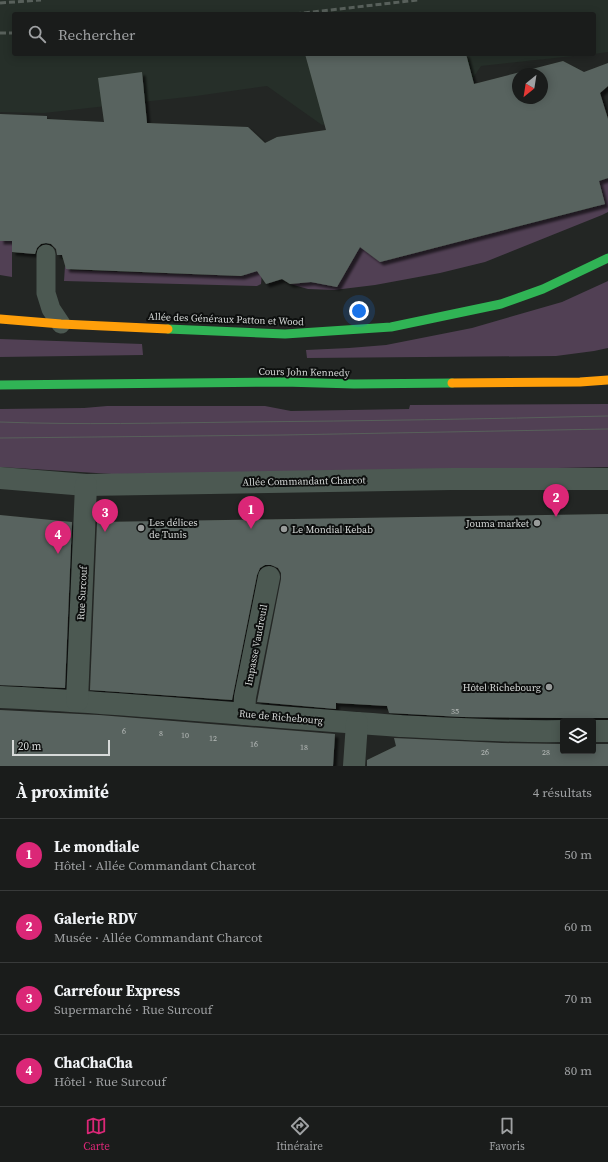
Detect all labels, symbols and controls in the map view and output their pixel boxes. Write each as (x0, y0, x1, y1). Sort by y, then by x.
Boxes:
search box (12, 12, 596, 56)
icon: search (26, 23, 48, 45)
text: Rechercher (58, 24, 135, 45)
north arrow (512, 68, 548, 104)
your location (349, 301, 369, 321)
street label: Allée des Généraux Patton et Wood (148, 310, 304, 328)
street label: Cours John Kennedy (258, 365, 351, 379)
street label: Allée Commandant Charcot (242, 473, 366, 489)
pin: 2 (543, 484, 569, 517)
pin: 1 (238, 496, 264, 529)
pin: 3 (92, 499, 118, 532)
place label: Les délices de Tunis (149, 516, 198, 541)
place label: Jouma market (465, 517, 530, 530)
marker: Jouma market (532, 518, 542, 528)
pin: 4 (45, 521, 71, 554)
marker: Les délices de Tunis (136, 523, 146, 533)
place label: Le Mondial Kebab (292, 523, 373, 536)
marker: Le Mondial Kebab (279, 524, 289, 534)
street label: Rue Surcouf (74, 564, 90, 620)
street label: Impasse Vaudreuil (242, 603, 270, 687)
place label: Hôtel Richebourg (463, 681, 541, 694)
marker: Hôtel Richebourg (544, 682, 554, 692)
house number: 35 (451, 706, 459, 717)
street label: Rue de Richebourg (238, 707, 324, 727)
map controls (560, 718, 596, 754)
button: layers (560, 718, 596, 754)
house number: 6 (122, 726, 126, 737)
house number: 8 (159, 728, 163, 739)
house number: 10 (181, 730, 189, 741)
house number: 12 (209, 733, 217, 744)
scale bar (12, 738, 110, 757)
text: 20 m (18, 739, 41, 754)
house number: 16 (250, 739, 258, 750)
house number: 18 (300, 742, 308, 753)
house number: 26 (481, 747, 489, 758)
house number: 28 (542, 747, 550, 758)
text: À proximité (16, 780, 109, 804)
text: 4 résultats (533, 784, 592, 801)
text: Le mondiale (54, 836, 139, 857)
text: 1 (25, 846, 33, 863)
text: 50 m (564, 846, 592, 863)
text: Hôtel · Allée Commandant Charcot (54, 857, 256, 874)
text: Galerie RDV (54, 908, 138, 929)
text: 2 (25, 918, 33, 935)
text: 60 m (564, 918, 592, 935)
text: Musée · Allée Commandant Charcot (54, 929, 262, 946)
text: Carrefour Express (54, 980, 180, 1001)
text: 3 (25, 990, 33, 1007)
text: 70 m (564, 990, 592, 1007)
text: Supermarché · Rue Surcouf (54, 1001, 212, 1018)
text: ChaChaCha (54, 1052, 133, 1073)
text: 4 (25, 1062, 33, 1079)
text: 80 m (564, 1062, 592, 1079)
text: Hôtel · Rue Surcouf (54, 1073, 166, 1090)
tab: Carte (83, 1115, 110, 1154)
tab: Itinéraire (276, 1115, 323, 1154)
tab: Favoris (489, 1115, 525, 1154)

